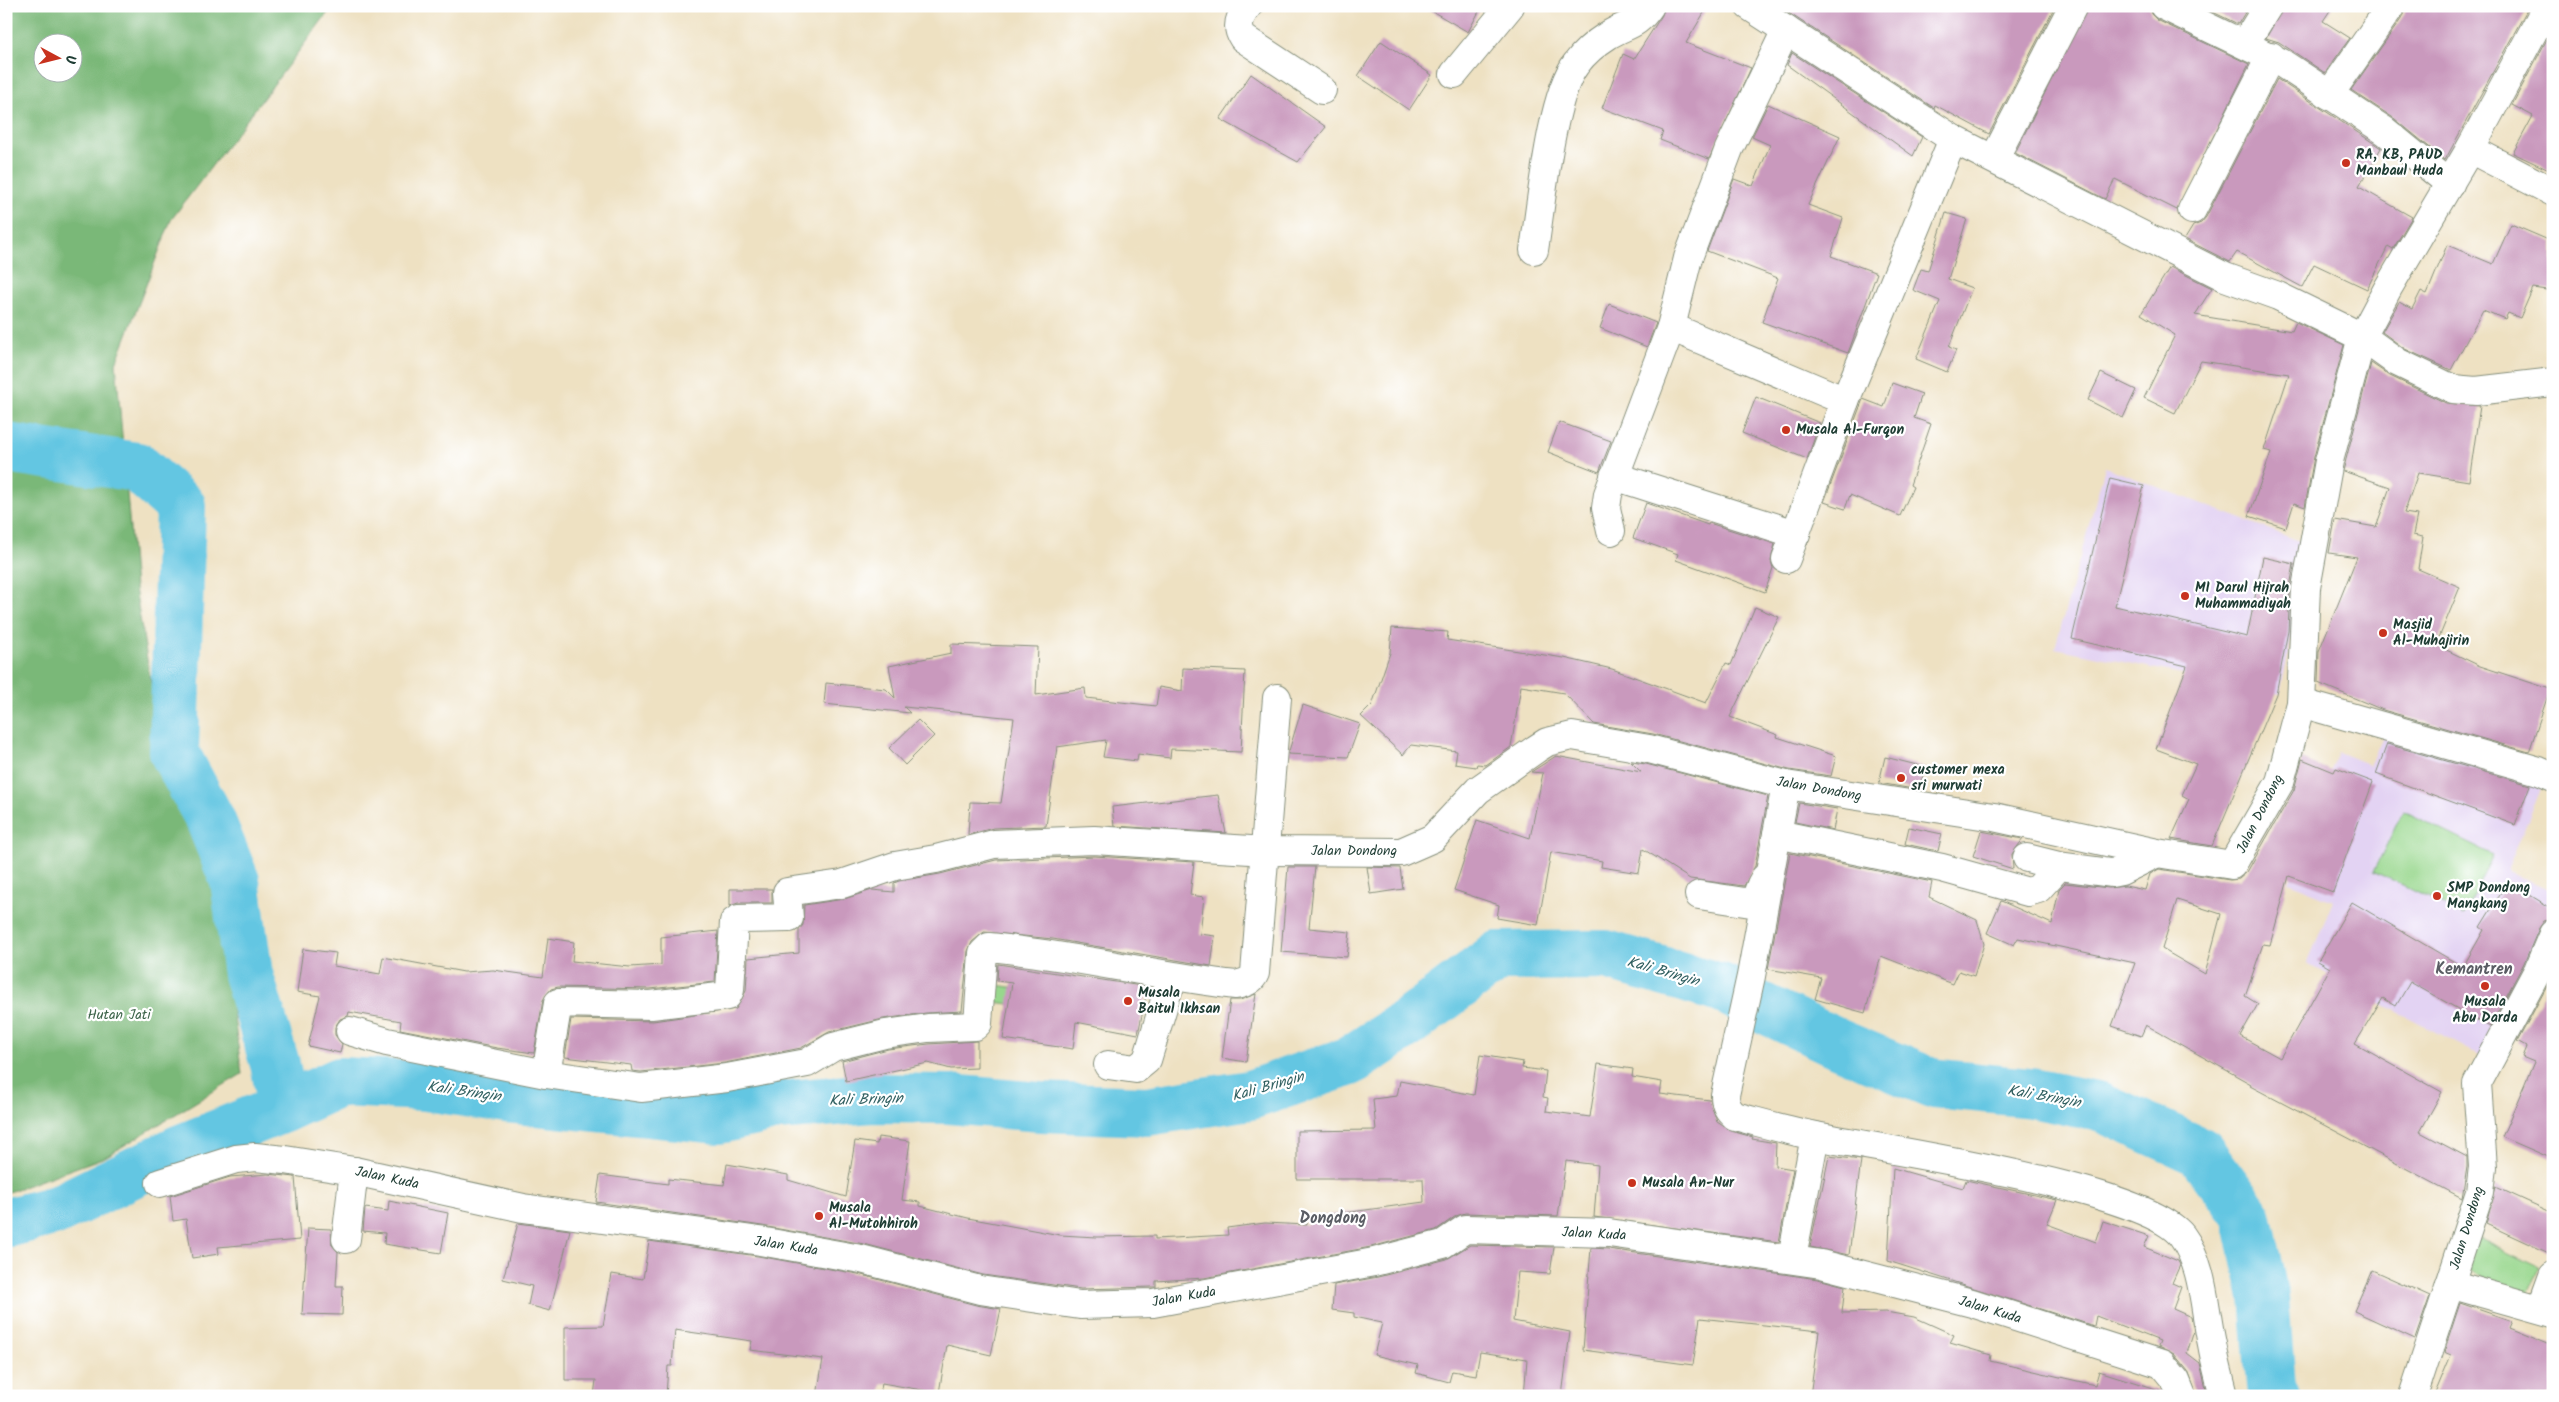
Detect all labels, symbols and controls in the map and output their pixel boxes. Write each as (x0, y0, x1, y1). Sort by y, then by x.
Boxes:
north arrow (32, 32, 82, 82)
text: U (58, 54, 81, 66)
place label: RA, KB, PAUD Manbaul Huda (2356, 144, 2443, 182)
marker: RA, KB, PAUD Manbaul Huda (2340, 157, 2352, 169)
place label: Musala Al-Furqon (1796, 419, 1904, 441)
marker: Musala Al-Furqon (1780, 424, 1792, 436)
place label: MI Darul Hijrah Muhammadiyah (2195, 577, 2291, 615)
marker: MI Darul Hijrah Muhammadiyah (2179, 590, 2191, 602)
place label: Masjid Al-Muhajirin (2393, 614, 2469, 652)
marker: Masjid Al-Muhajirin (2377, 627, 2389, 639)
place label: customer mexa sri murwati (1911, 759, 2005, 797)
street label: Jalan Dondong (2231, 770, 2289, 858)
street label: Jalan Dondong (1775, 771, 1863, 807)
marker: customer mexa sri murwati (1895, 772, 1907, 784)
street label: Jalan Dondong (1311, 840, 1397, 862)
place label: SMP Dondong Mangkang (2447, 877, 2531, 915)
marker: SMP Dondong Mangkang (2431, 890, 2443, 902)
water label: Kali Bringin (1624, 950, 1703, 994)
district label: Kemantren (2435, 957, 2513, 982)
marker: Musala Abu Darda (2479, 980, 2491, 992)
place label: Musala Baitul Ikhsan (1138, 982, 1221, 1020)
place label: Musala Abu Darda (2452, 991, 2518, 1029)
marker: Musala Baitul Ikhsan (1122, 995, 1134, 1007)
park label: Hutan Jati (87, 1004, 151, 1026)
water label: Kali Bringin (1229, 1065, 1308, 1109)
water label: Kali Bringin (426, 1075, 503, 1109)
water label: Kali Bringin (2006, 1079, 2083, 1115)
water label: Kali Bringin (829, 1087, 904, 1113)
street label: Jalan Kuda (353, 1161, 421, 1195)
place label: Musala An-Nur (1642, 1172, 1735, 1194)
marker: Musala An-Nur (1626, 1177, 1638, 1189)
street label: Jalan Dondong (2444, 1183, 2490, 1273)
place label: Musala Al-Mutohhiroh (829, 1197, 918, 1235)
district label: Dongdong (1300, 1206, 1367, 1231)
marker: Musala Al-Mutohhiroh (813, 1210, 825, 1222)
street label: Jalan Kuda (1561, 1221, 1627, 1247)
street label: Jalan Kuda (752, 1230, 820, 1262)
street label: Jalan Kuda (1150, 1281, 1218, 1313)
street label: Jalan Kuda (1956, 1290, 2024, 1330)

